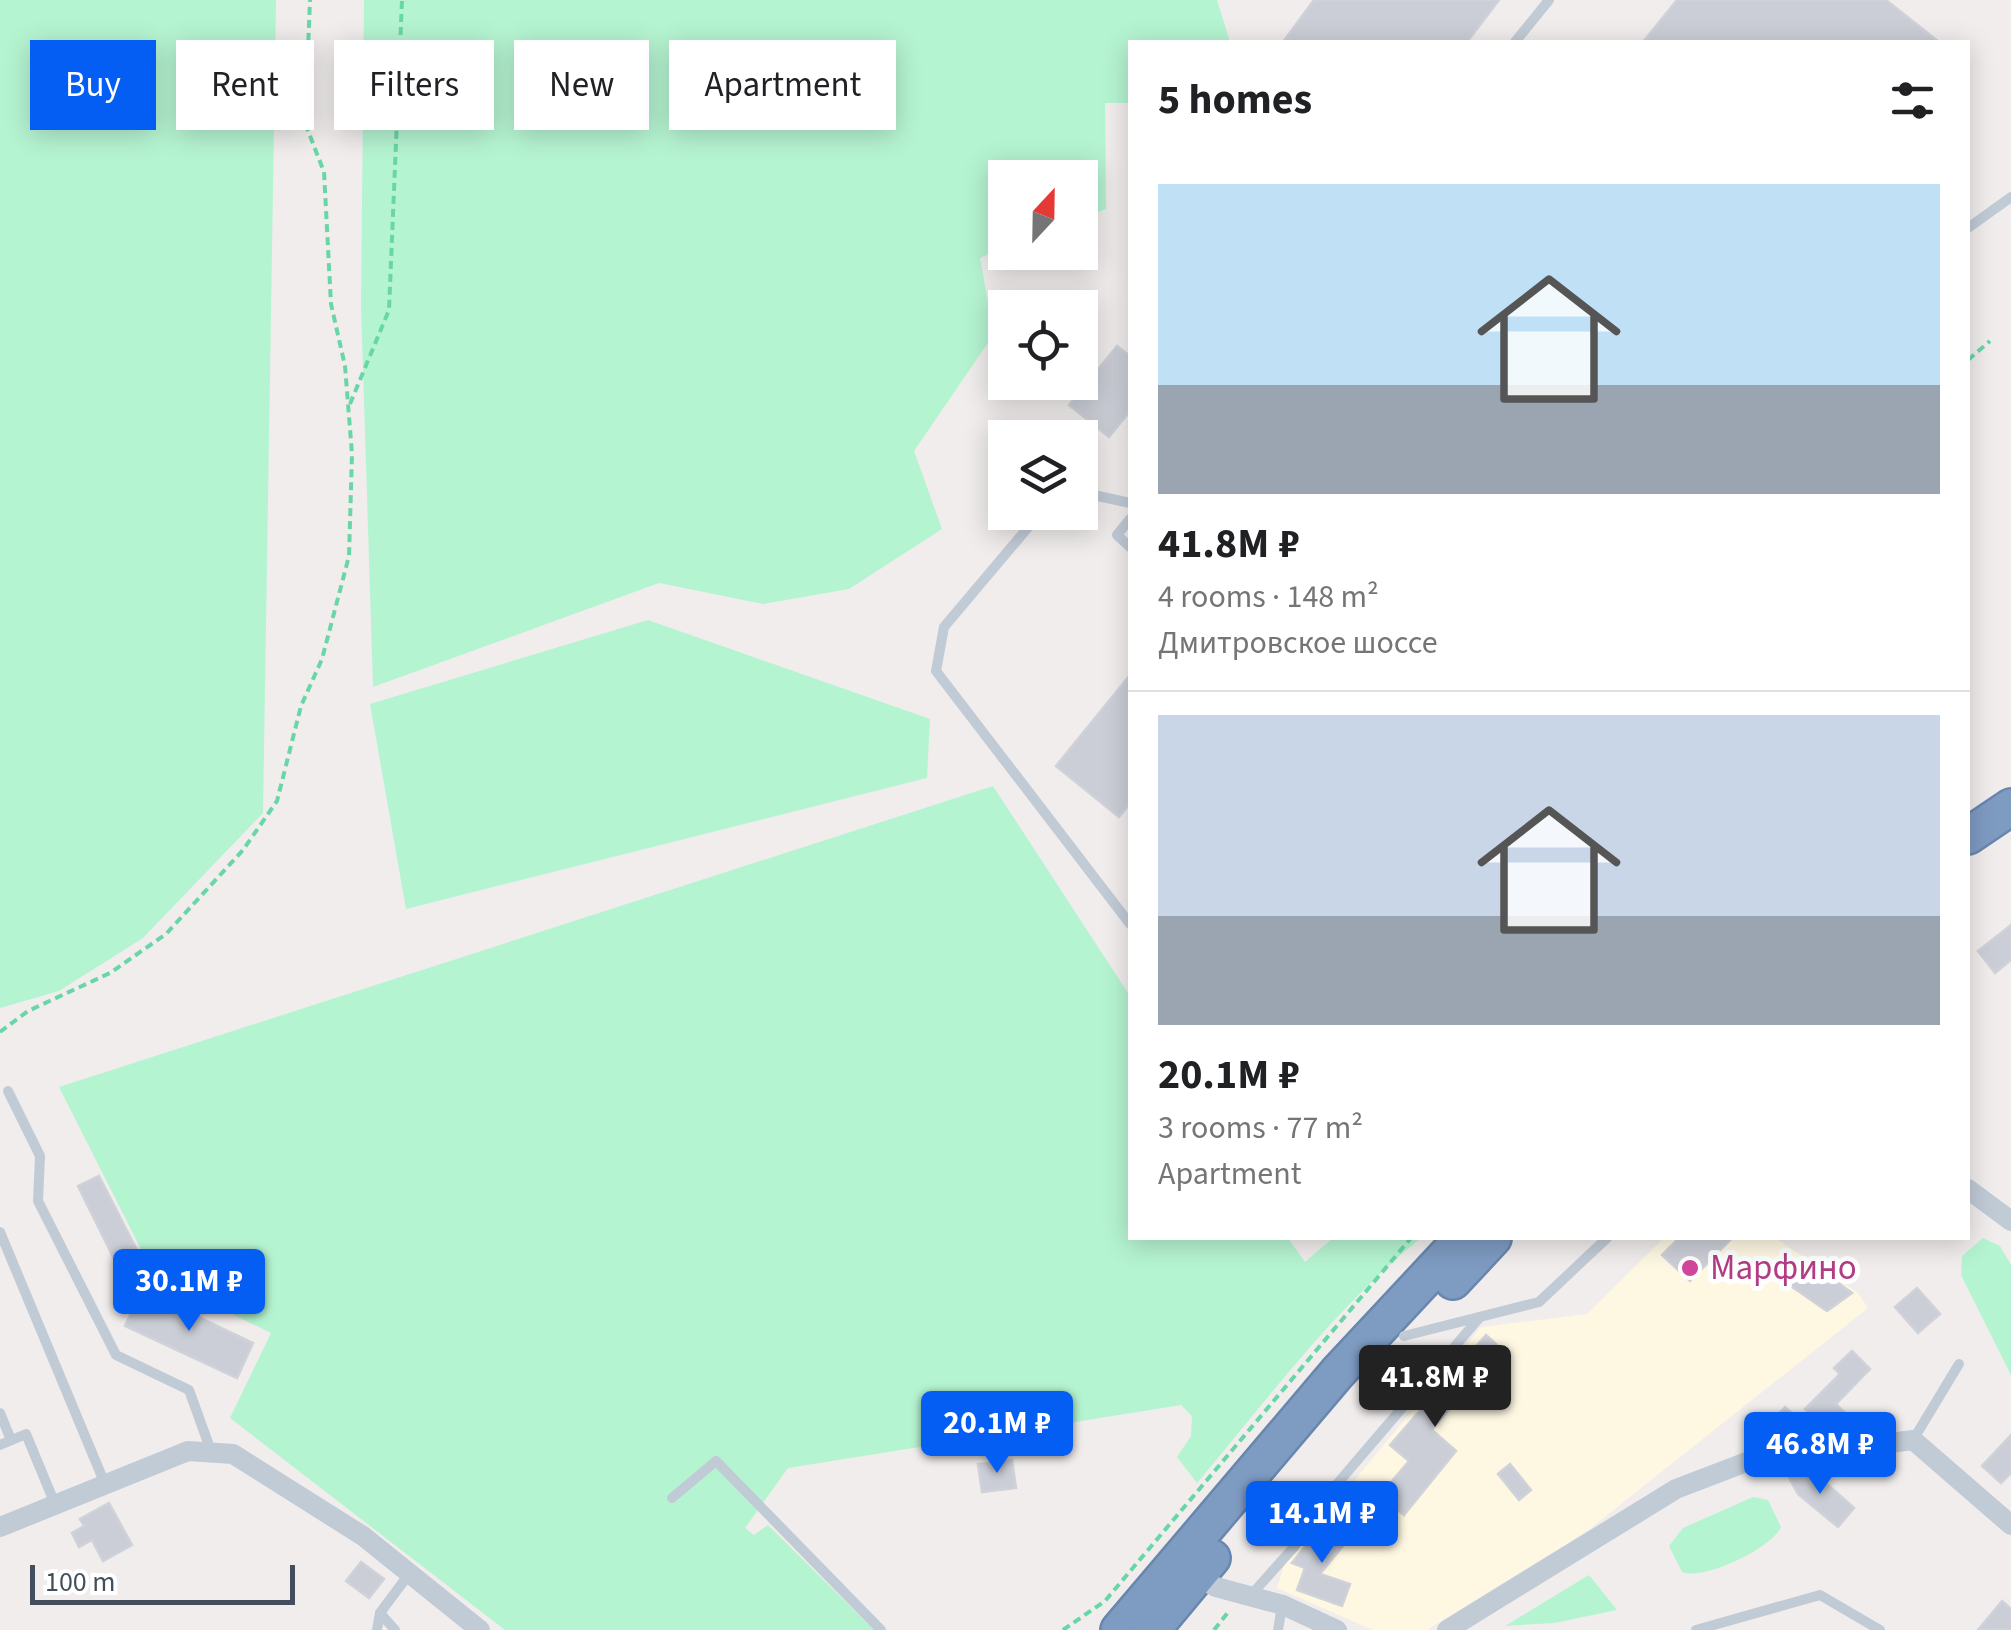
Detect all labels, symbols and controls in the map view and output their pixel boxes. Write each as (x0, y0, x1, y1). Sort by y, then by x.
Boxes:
chip: Buy (30, 40, 156, 130)
chip: Rent (176, 40, 314, 130)
chip: Filters (334, 40, 494, 130)
chip: New (514, 40, 649, 130)
chip: Apartment (669, 40, 896, 130)
text: 5 homes (1158, 70, 1312, 130)
icon: filters (1885, 73, 1940, 128)
north arrow (988, 160, 1098, 270)
map controls (988, 160, 1098, 530)
icon: home (1459, 249, 1639, 429)
button: locate (988, 290, 1098, 400)
button: layers (988, 420, 1098, 530)
text: 41.8M ₽ (1158, 514, 1300, 574)
text: 4 rooms · 148 m² (1158, 574, 1379, 620)
text: Дмитровское шоссе (1158, 620, 1438, 666)
icon: home (1459, 780, 1639, 960)
text: 20.1M ₽ (1158, 1045, 1300, 1105)
text: 3 rooms · 77 m² (1158, 1105, 1363, 1151)
text: Apartment (1158, 1151, 1301, 1197)
place label: Марфино (1710, 1243, 1857, 1293)
pin: 30.1M ₽ (97, 1249, 281, 1334)
marker: Марфино (1679, 1257, 1701, 1279)
text: 30.1M ₽ (135, 1258, 243, 1304)
pin: 41.8M ₽ (1343, 1345, 1527, 1430)
text: 41.8M ₽ (1381, 1354, 1489, 1400)
pin: 20.1M ₽ (905, 1391, 1089, 1476)
text: 20.1M ₽ (943, 1400, 1051, 1446)
pin: 46.8M ₽ (1728, 1412, 1912, 1497)
text: 46.8M ₽ (1766, 1421, 1874, 1467)
pin: 14.1M ₽ (1230, 1481, 1414, 1566)
text: 14.1M ₽ (1268, 1490, 1376, 1536)
scale bar (30, 1560, 295, 1604)
text: 100 m (45, 1562, 116, 1602)

